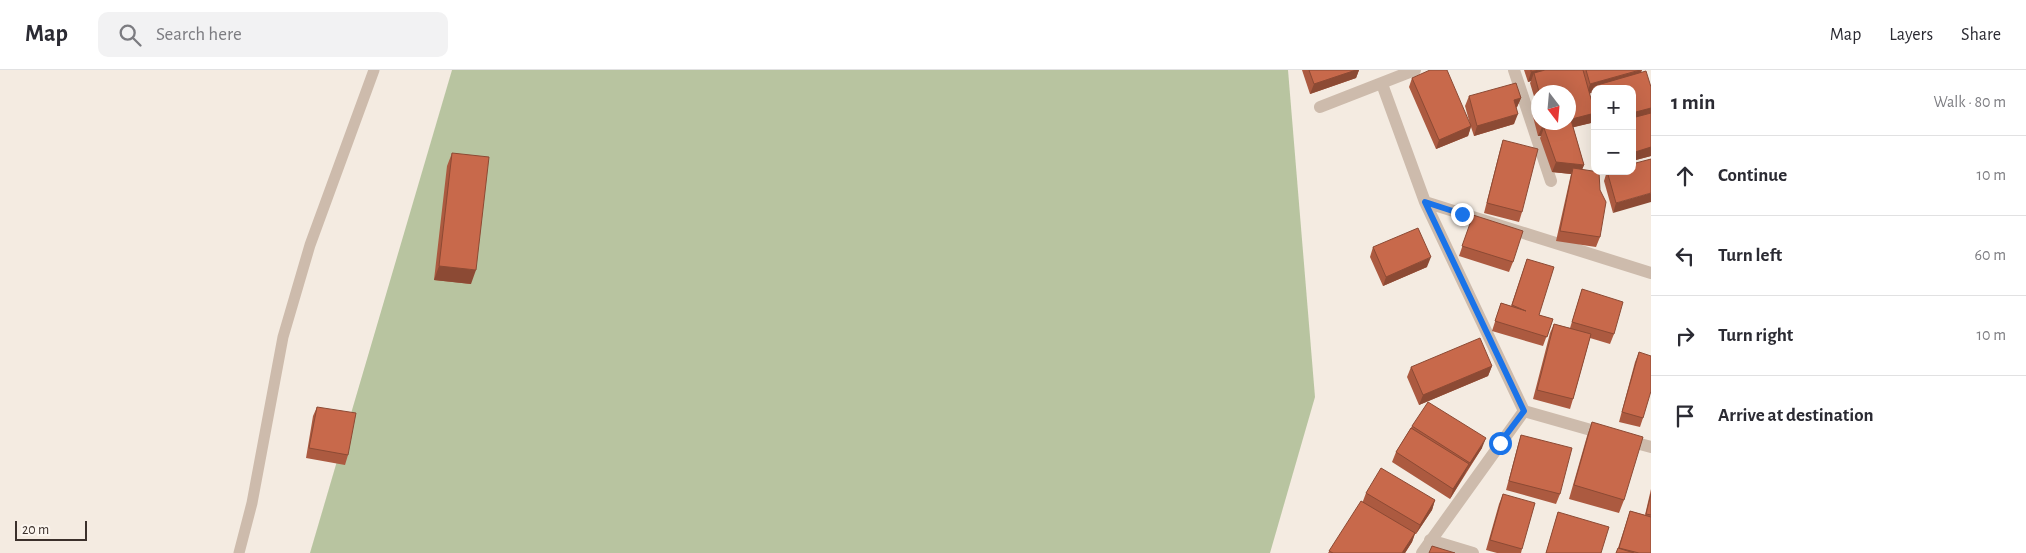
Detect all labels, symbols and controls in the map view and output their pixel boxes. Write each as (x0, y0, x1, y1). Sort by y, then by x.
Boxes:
search box (98, 12, 448, 57)
icon: search (116, 21, 144, 49)
text: Map (25, 22, 68, 46)
text: Search here (156, 25, 242, 44)
text: Map (1830, 26, 1861, 44)
text: Layers (1889, 26, 1933, 44)
text: Share (1961, 26, 2001, 44)
north arrow (1531, 85, 1576, 130)
map controls (1591, 85, 1636, 175)
button: + (1591, 85, 1636, 130)
text: 1 min (1671, 92, 1715, 113)
text: Walk · 80 m (1934, 94, 2006, 110)
button: − (1591, 130, 1636, 175)
icon: ahead (1671, 162, 1699, 190)
text: Continue (1718, 166, 1787, 185)
text: 10 m (1977, 167, 2006, 183)
route end (1451, 203, 1474, 226)
icon: left (1671, 242, 1699, 270)
text: Turn left (1718, 246, 1782, 265)
text: 60 m (1975, 247, 2006, 263)
icon: right (1671, 322, 1699, 350)
text: Turn right (1718, 326, 1793, 345)
text: 10 m (1977, 327, 2006, 343)
icon: arrive (1671, 402, 1699, 430)
text: Arrive at destination (1718, 406, 1874, 425)
route start (1489, 432, 1512, 455)
scale bar (15, 518, 88, 541)
text: 20 m (22, 523, 49, 537)

